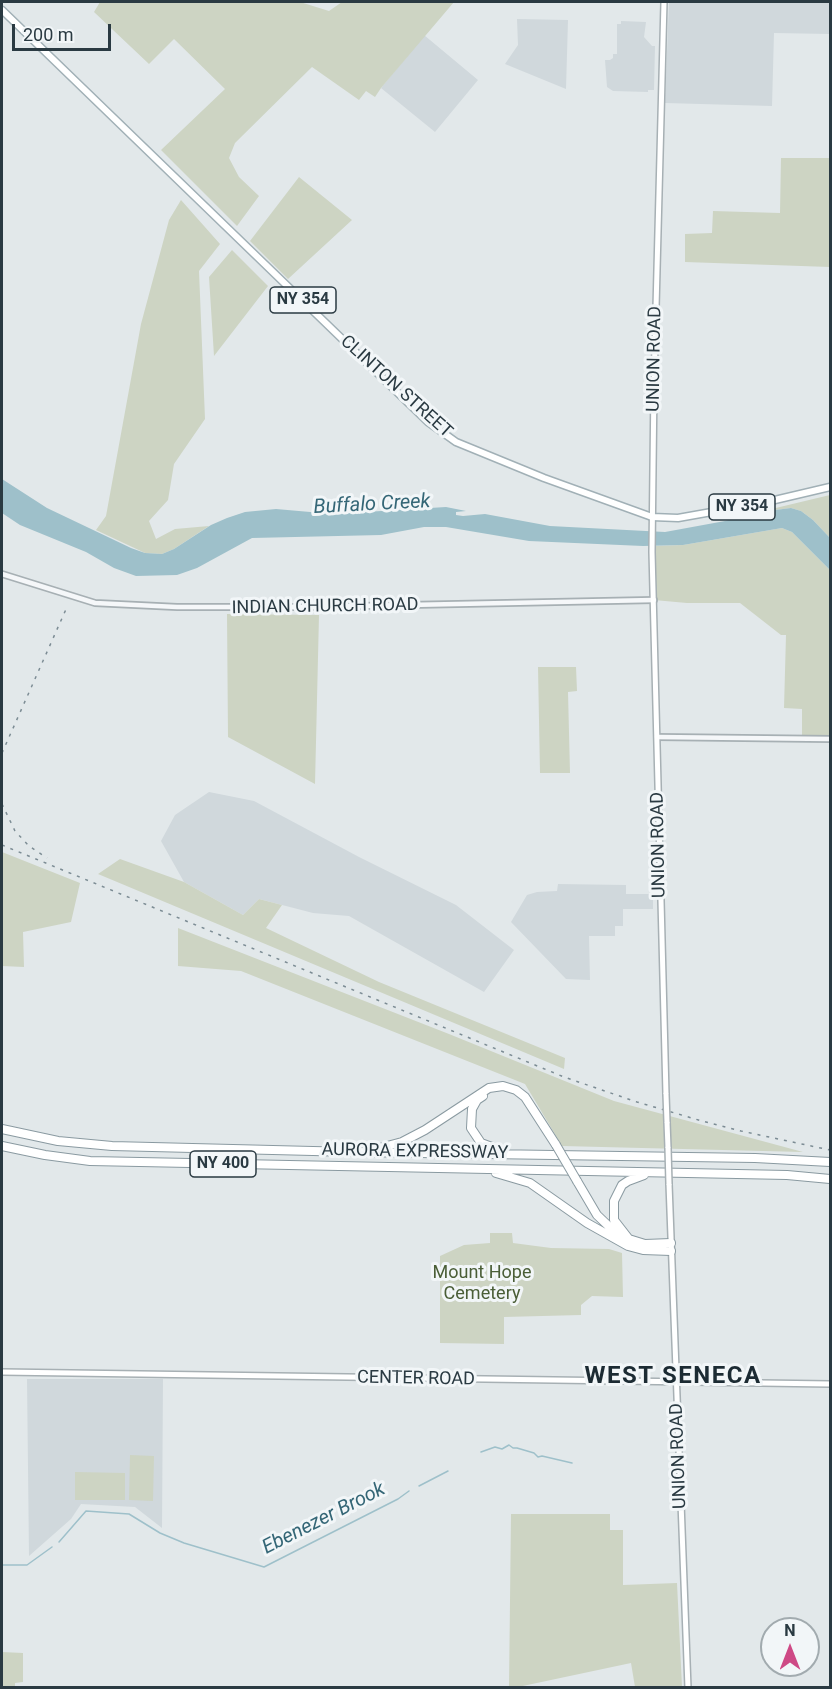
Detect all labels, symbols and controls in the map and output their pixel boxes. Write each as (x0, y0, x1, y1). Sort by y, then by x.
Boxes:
scale bar (15, 12, 114, 50)
text: 200 m (23, 24, 74, 45)
road number: NY 354 (270, 287, 336, 313)
street label: UNION ROAD (643, 306, 667, 412)
street label: CLINTON STREET (336, 331, 456, 443)
water label: Buffalo Creek (313, 490, 431, 520)
road number: NY 354 (709, 494, 775, 520)
street label: INDIAN CHURCH ROAD (231, 595, 419, 619)
street label: UNION ROAD (647, 792, 671, 898)
street label: AURORA EXPRESSWAY (321, 1140, 509, 1164)
road number: NY 400 (190, 1151, 256, 1177)
park label: Mount Hope Cemetery (433, 1262, 531, 1304)
district label: WEST SENECA (584, 1363, 762, 1391)
street label: CENTER ROAD (357, 1367, 475, 1391)
street label: UNION ROAD (666, 1403, 692, 1509)
water label: Ebenezer Brook (258, 1478, 390, 1560)
north arrow (760, 1617, 820, 1677)
text: N (784, 1621, 796, 1640)

